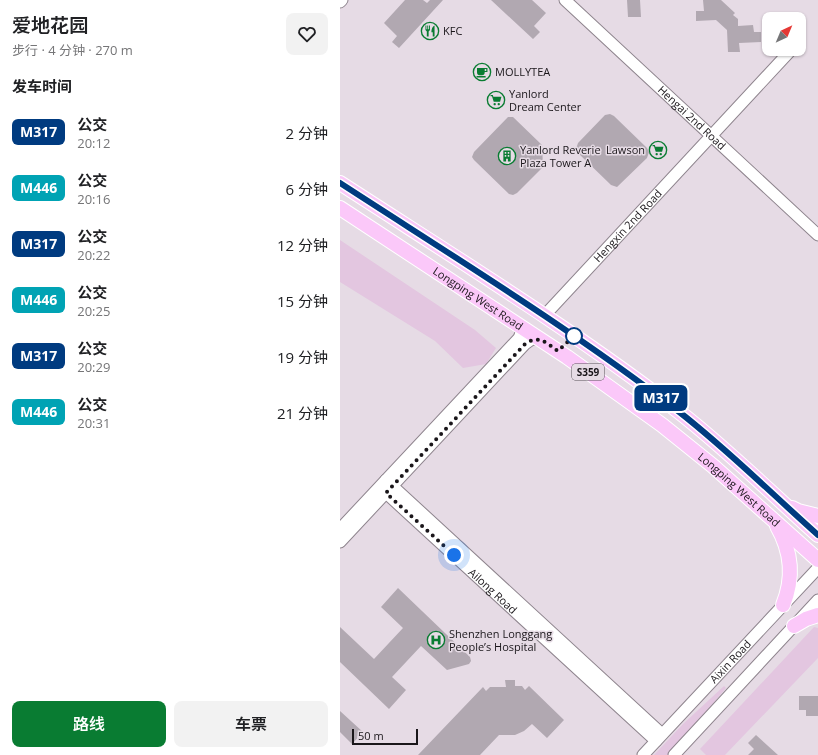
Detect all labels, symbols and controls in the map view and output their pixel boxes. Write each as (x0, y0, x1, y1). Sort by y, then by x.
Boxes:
text: 爱地花园 (12, 12, 88, 38)
north arrow (762, 12, 806, 56)
map controls (762, 12, 806, 56)
button: heart (286, 13, 328, 55)
restaurant icon: KFC (420, 21, 440, 41)
place label: KFC (443, 23, 462, 38)
text: 步行 · 4 分钟 · 270 m (12, 41, 133, 59)
cafe icon: MOLLYTEA (472, 62, 492, 82)
place label: MOLLYTEA (495, 64, 550, 79)
text: 发车时间 (12, 76, 72, 96)
street label: Hengai 2nd Road (655, 82, 729, 153)
place label: Yanlord Dream Center (509, 86, 582, 114)
supermarket icon: Yanlord Dream Center (486, 90, 506, 110)
text: 公交 (77, 114, 107, 134)
text: M317 (20, 122, 57, 141)
text: 2 分钟 (286, 123, 328, 143)
text: 20:12 (77, 134, 110, 152)
supermarket icon: Lawson (648, 140, 668, 160)
place label: Yanlord Reverie Plaza Tower A (520, 142, 601, 170)
place label: Lawson (606, 142, 645, 157)
building icon: Yanlord Reverie Plaza Tower A (497, 146, 517, 166)
text: 公交 (77, 170, 107, 190)
text: M446 (20, 178, 57, 197)
text: 6 分钟 (286, 179, 328, 199)
street label: Hengxin 2nd Road (590, 186, 665, 265)
text: 20:16 (77, 190, 110, 208)
text: 公交 (77, 226, 107, 246)
text: M317 (20, 234, 57, 253)
text: 12 分钟 (277, 235, 328, 255)
text: 20:22 (77, 246, 110, 264)
street label: Longping West Road (430, 263, 526, 333)
text: 公交 (77, 282, 107, 302)
text: M446 (20, 290, 57, 309)
text: 15 分钟 (277, 291, 328, 311)
text: 20:25 (77, 302, 110, 320)
unlabelled marker (565, 327, 583, 345)
text: 公交 (77, 338, 107, 358)
text: M317 (20, 346, 57, 365)
text: 19 分钟 (277, 347, 328, 367)
text: 20:29 (77, 358, 110, 376)
road number: S359 (572, 364, 604, 380)
line badge: M317 (633, 385, 689, 411)
text: M317 (642, 388, 680, 407)
text: 公交 (77, 394, 107, 414)
text: M446 (20, 402, 57, 421)
text: 21 分钟 (277, 403, 328, 423)
text: 20:31 (77, 414, 110, 432)
street label: Longping West Road (695, 449, 784, 530)
your location (444, 545, 464, 565)
street label: Ailong Road (466, 565, 521, 617)
place label: Shenzhen Longgang People’s Hospital (449, 626, 552, 654)
hospital icon: Shenzhen Longgang People’s Hospital (426, 630, 446, 650)
street label: Aixin Road (706, 636, 754, 686)
button: 路线 (12, 701, 166, 747)
button: 车票 (174, 701, 328, 747)
scale bar (352, 727, 418, 746)
text: 50 m (358, 728, 384, 743)

